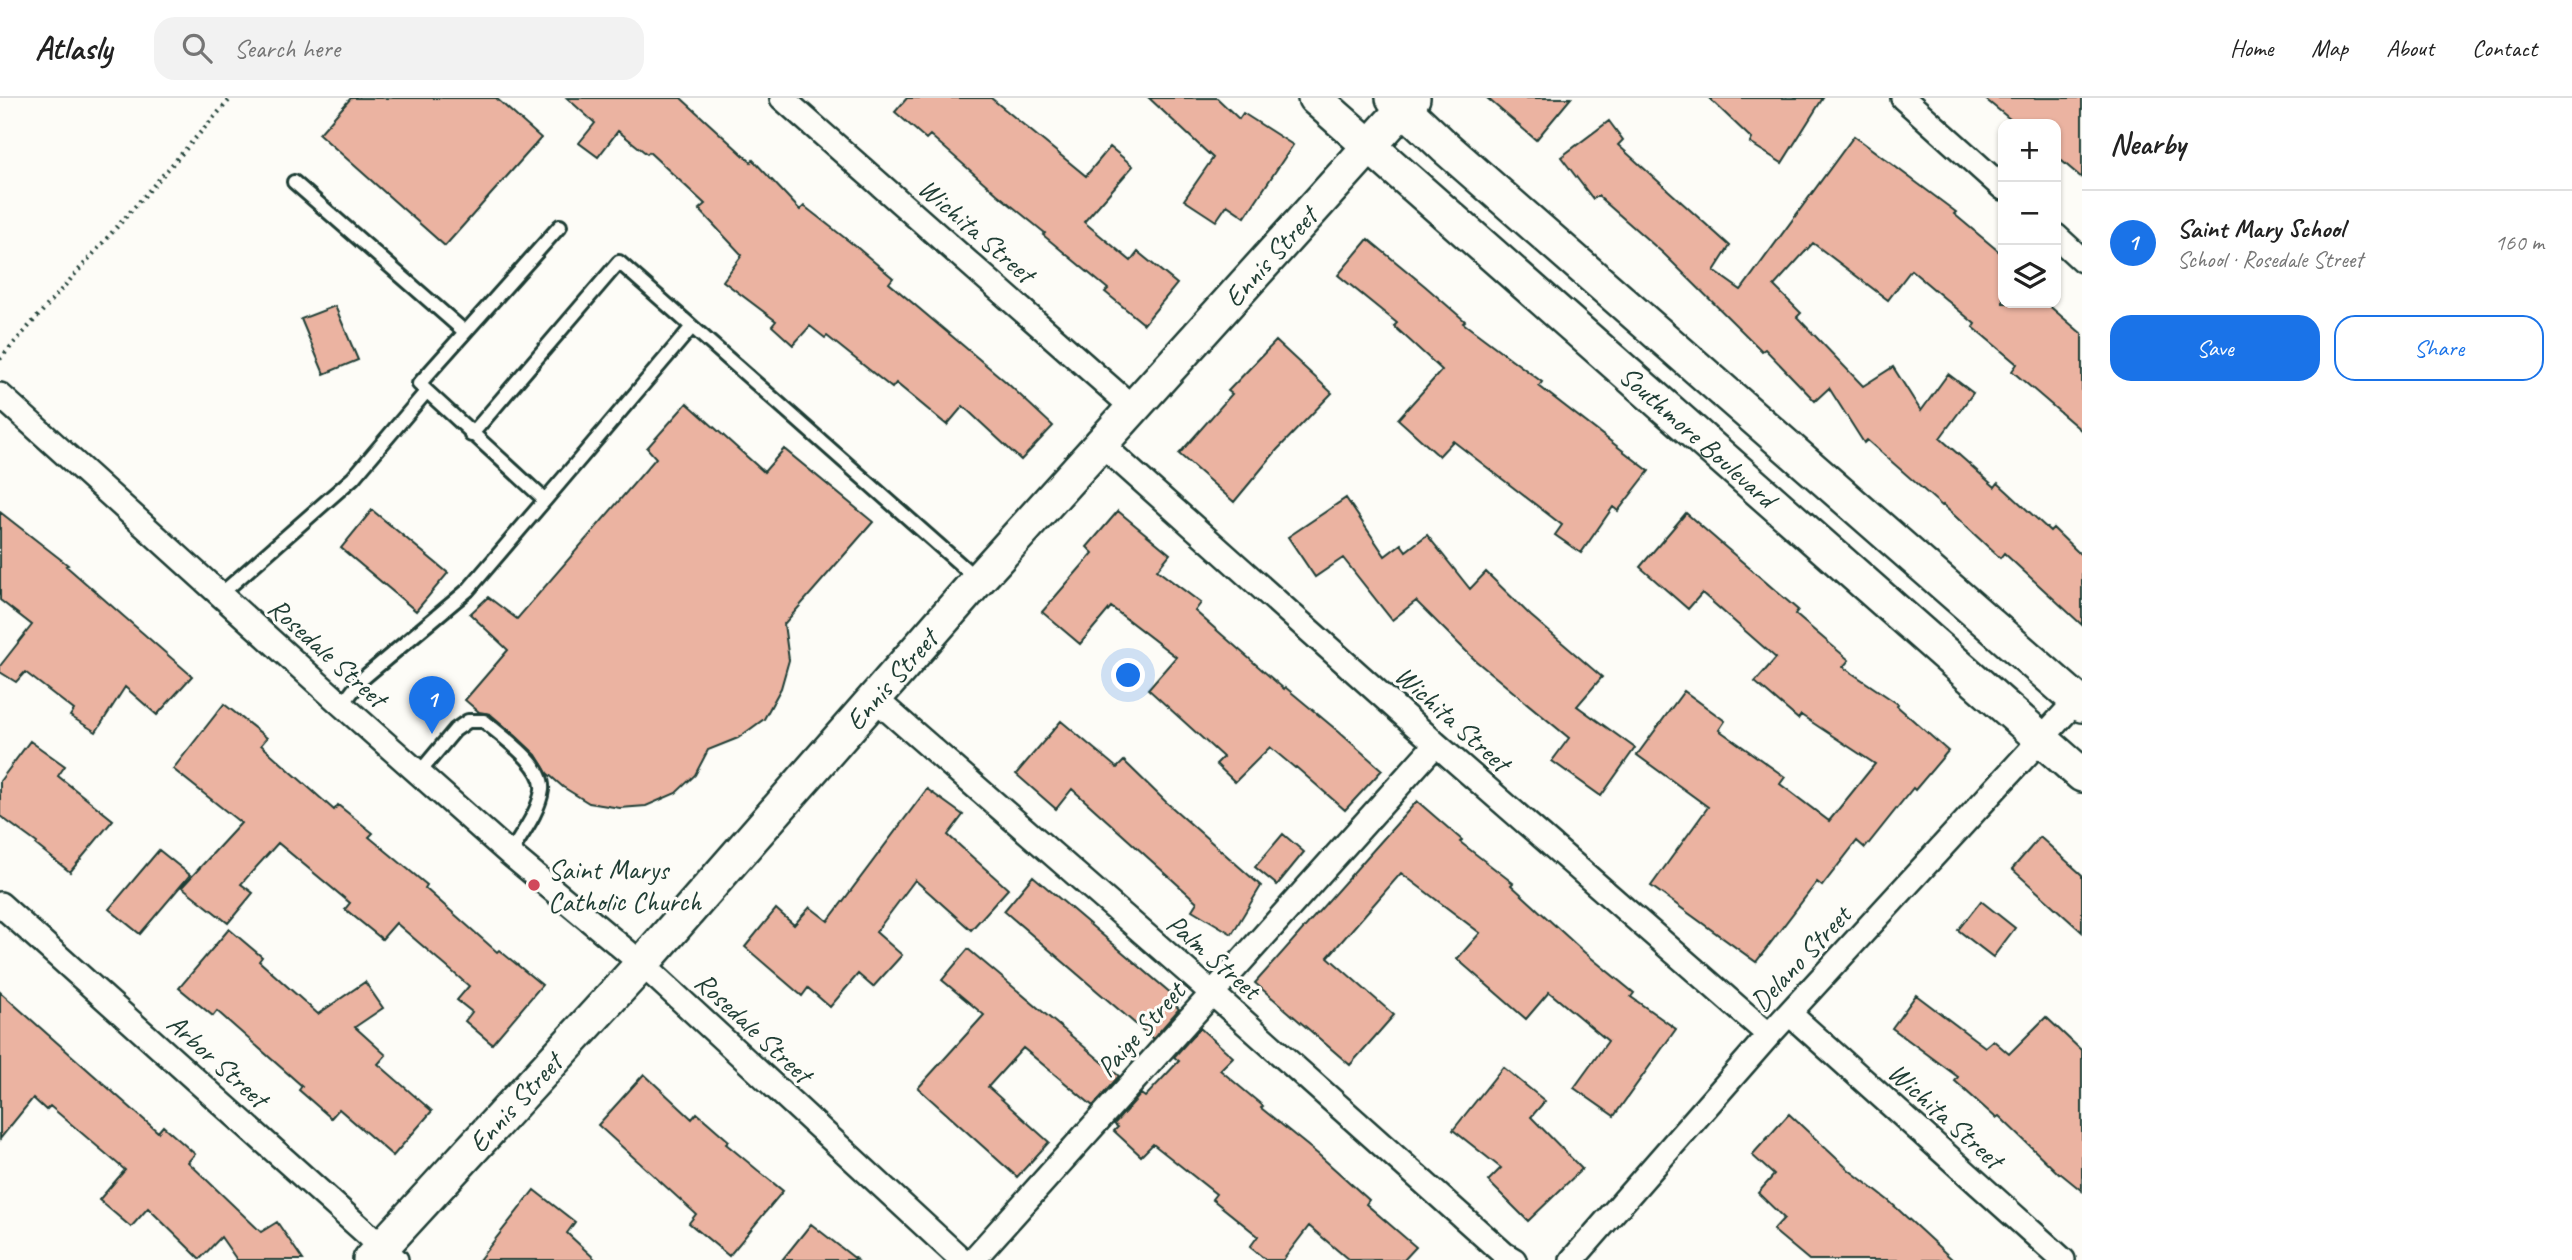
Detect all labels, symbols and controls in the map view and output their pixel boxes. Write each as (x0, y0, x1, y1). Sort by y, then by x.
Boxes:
search box (154, 17, 644, 80)
text: Atlasly (35, 27, 112, 69)
icon: search (178, 29, 216, 67)
text: Search here (234, 32, 340, 65)
text: Home (2230, 33, 2273, 63)
text: Map (2311, 33, 2348, 63)
text: About (2386, 33, 2434, 63)
text: Contact (2472, 33, 2537, 63)
map controls (1998, 119, 2061, 308)
button: + (1998, 119, 2061, 182)
text: Nearby (2110, 125, 2186, 163)
street label: Wichita Street (911, 170, 1045, 293)
button: − (1998, 182, 2061, 245)
street label: Ennis Street (1216, 197, 1327, 314)
text: Saint Mary School (2177, 212, 2344, 245)
text: 1 (2128, 228, 2138, 257)
text: 160 m (2495, 228, 2544, 257)
button: layers (1998, 245, 2061, 308)
text: School · Rosedale Street (2177, 245, 2363, 274)
button: Save (2110, 315, 2320, 381)
button: Share (2334, 315, 2544, 381)
street label: Southmore Boulevard (1612, 358, 1786, 518)
street label: Rosedale Street (261, 590, 397, 717)
street label: Ennis Street (838, 619, 947, 738)
your location (1111, 658, 1145, 692)
street label: Wichita Street (1388, 658, 1520, 782)
pin: 1 (409, 676, 455, 734)
place label: Saint Marys Catholic Church (548, 852, 702, 919)
marker: Saint Marys Catholic Church (526, 877, 542, 893)
street label: Delano Street (1743, 896, 1860, 1018)
street label: Palm Street (1159, 906, 1270, 1008)
street label: Rosedale Street (688, 964, 822, 1093)
street label: Paige Street (1089, 973, 1194, 1084)
street label: Arbor Street (160, 1006, 278, 1117)
street label: Ennis Street (461, 1043, 572, 1160)
street label: Wichita Street (1881, 1055, 2013, 1179)

